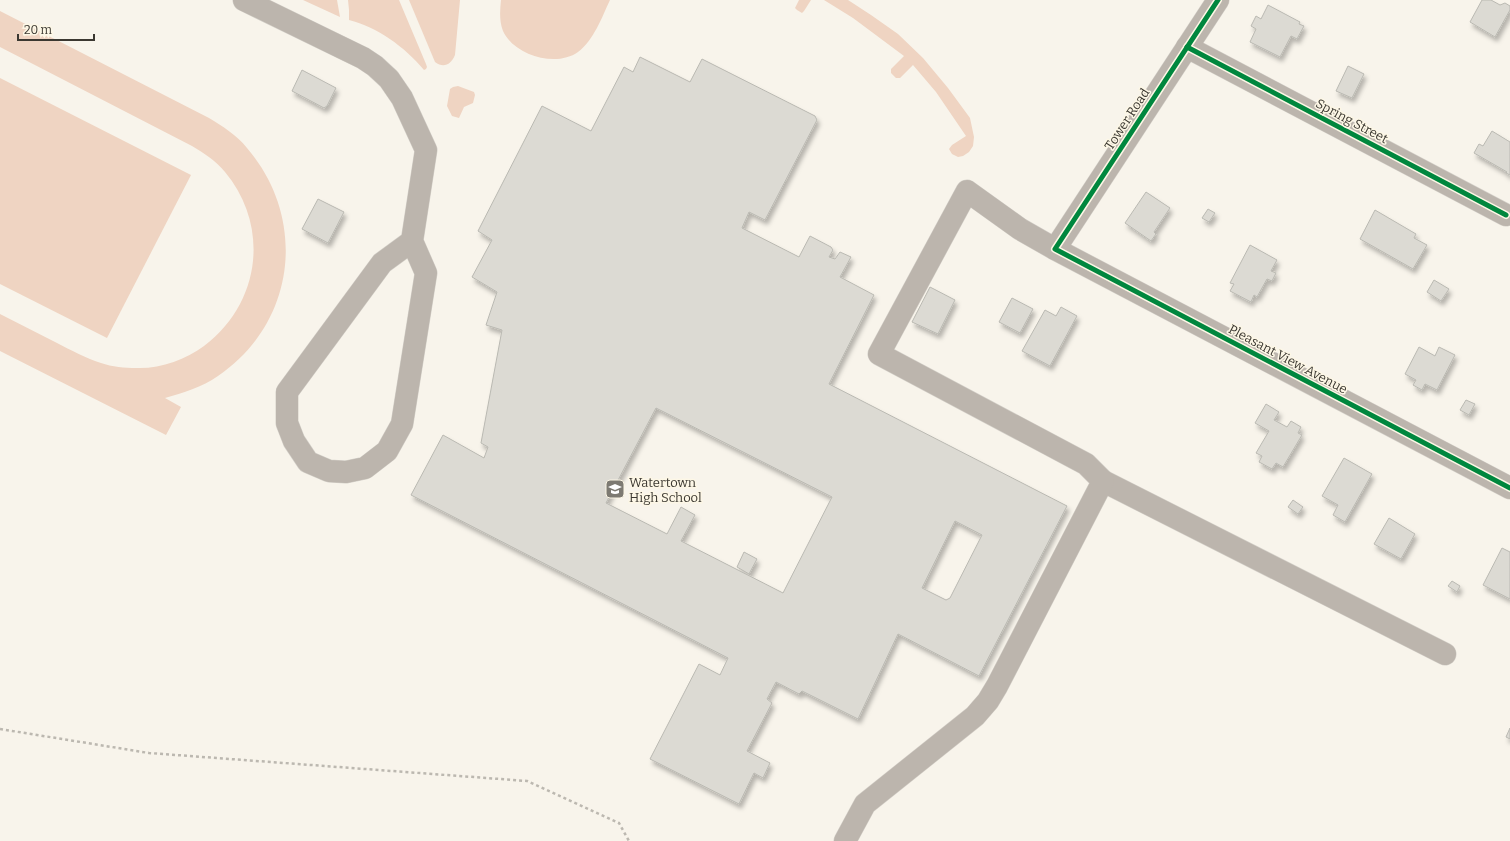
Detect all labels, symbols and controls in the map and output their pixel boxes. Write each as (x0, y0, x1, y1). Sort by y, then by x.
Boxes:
scale bar (18, 16, 94, 42)
text: 20 m (24, 23, 53, 37)
street label: Tower Road (1102, 85, 1153, 153)
street label: Spring Street (1313, 96, 1391, 146)
street label: Pleasant View Avenue (1226, 321, 1350, 397)
place label: Watertown High School (629, 475, 702, 505)
school or university icon: Watertown High School (604, 478, 626, 500)

